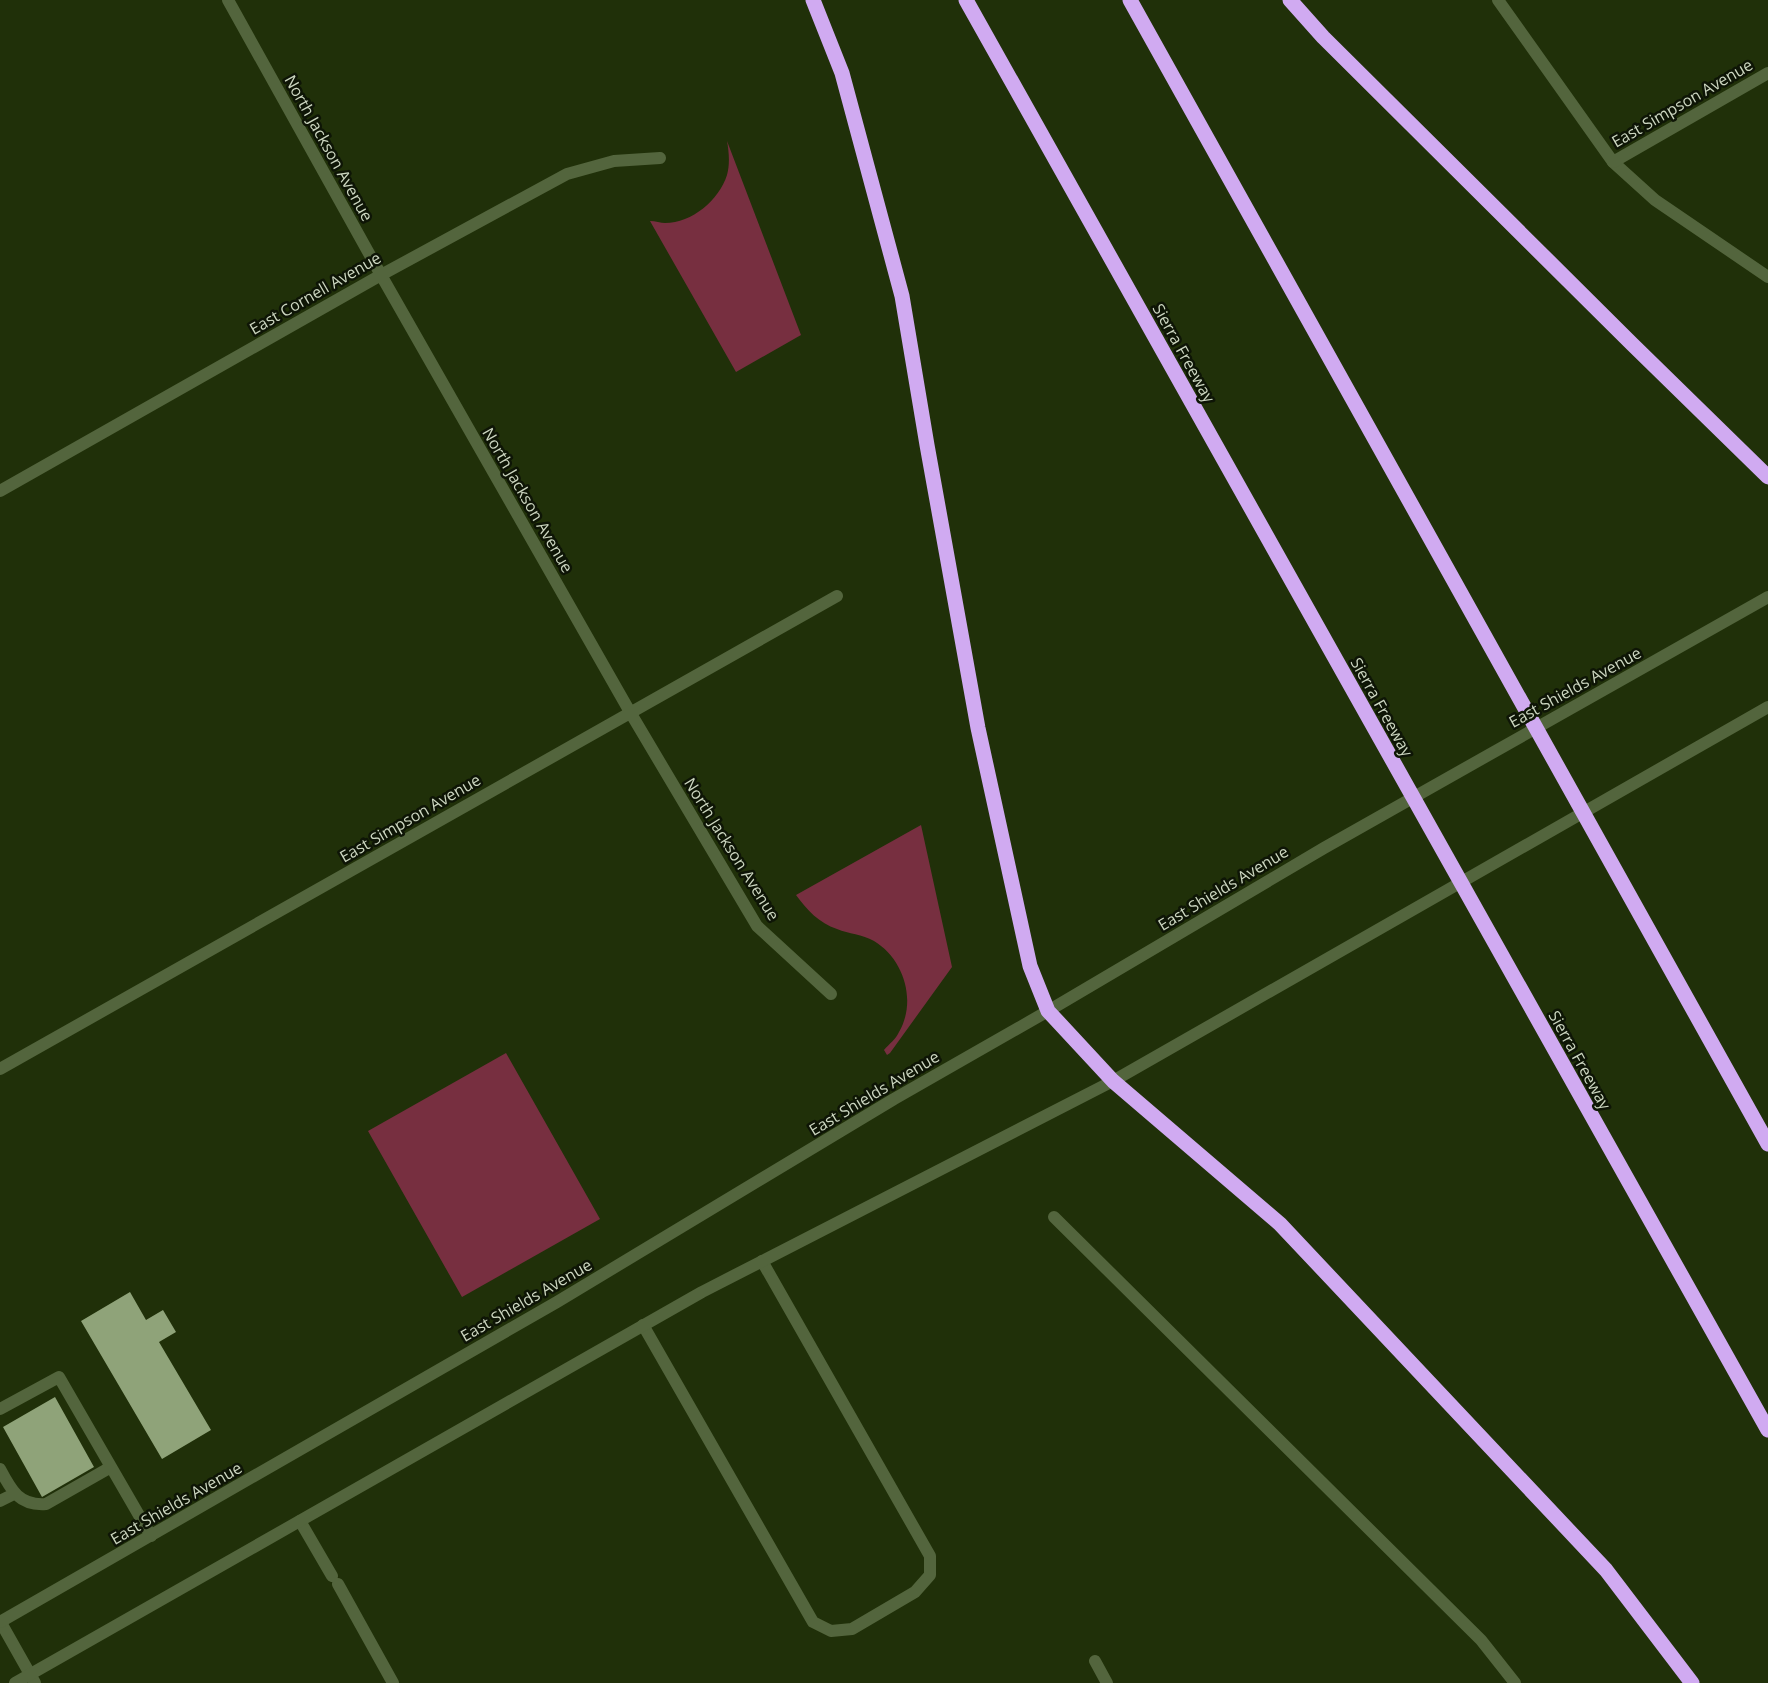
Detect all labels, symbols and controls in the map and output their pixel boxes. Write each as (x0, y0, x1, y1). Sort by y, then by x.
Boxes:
street label: East Simpson Avenue (1607, 54, 1757, 152)
street label: North Jackson Avenue (280, 71, 378, 225)
street label: East Cornell Avenue (245, 246, 385, 340)
street label: Sierra Freeway (1148, 300, 1221, 407)
street label: North Jackson Avenue (477, 423, 579, 577)
street label: East Shields Avenue (1505, 641, 1645, 733)
street label: Sierra Freeway (1346, 654, 1419, 761)
street label: East Simpson Avenue (335, 769, 485, 867)
street label: North Jackson Avenue (679, 774, 785, 924)
street label: East Shields Avenue (1154, 840, 1292, 936)
street label: Sierra Freeway (1544, 1007, 1617, 1114)
street label: East Shields Avenue (805, 1045, 943, 1141)
street label: East Shields Avenue (456, 1253, 596, 1347)
street label: East Shields Avenue (106, 1456, 246, 1550)

